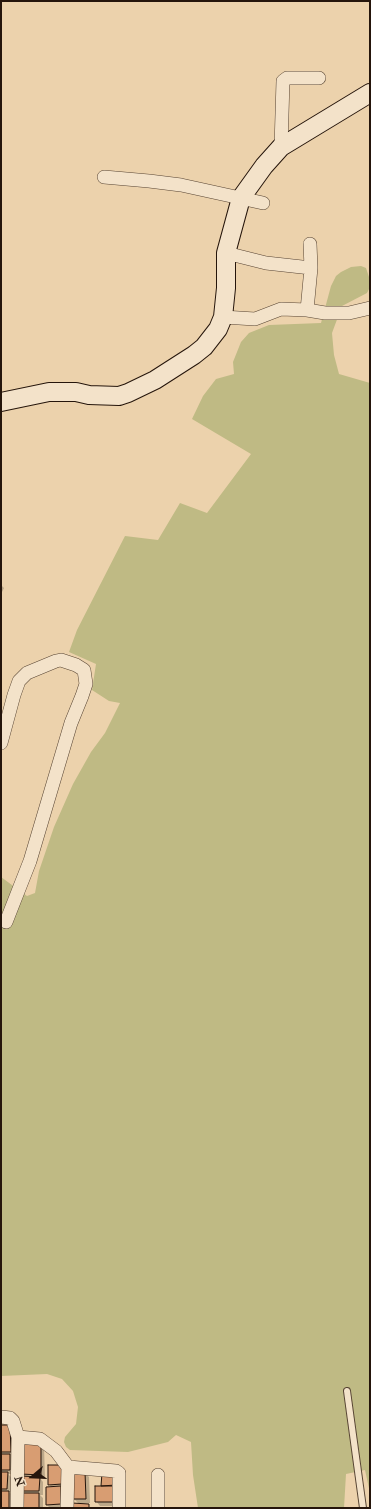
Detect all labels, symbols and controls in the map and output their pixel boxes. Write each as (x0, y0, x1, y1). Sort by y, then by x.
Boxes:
north arrow (12, 1457, 52, 1497)
text: N (12, 1474, 28, 1488)

